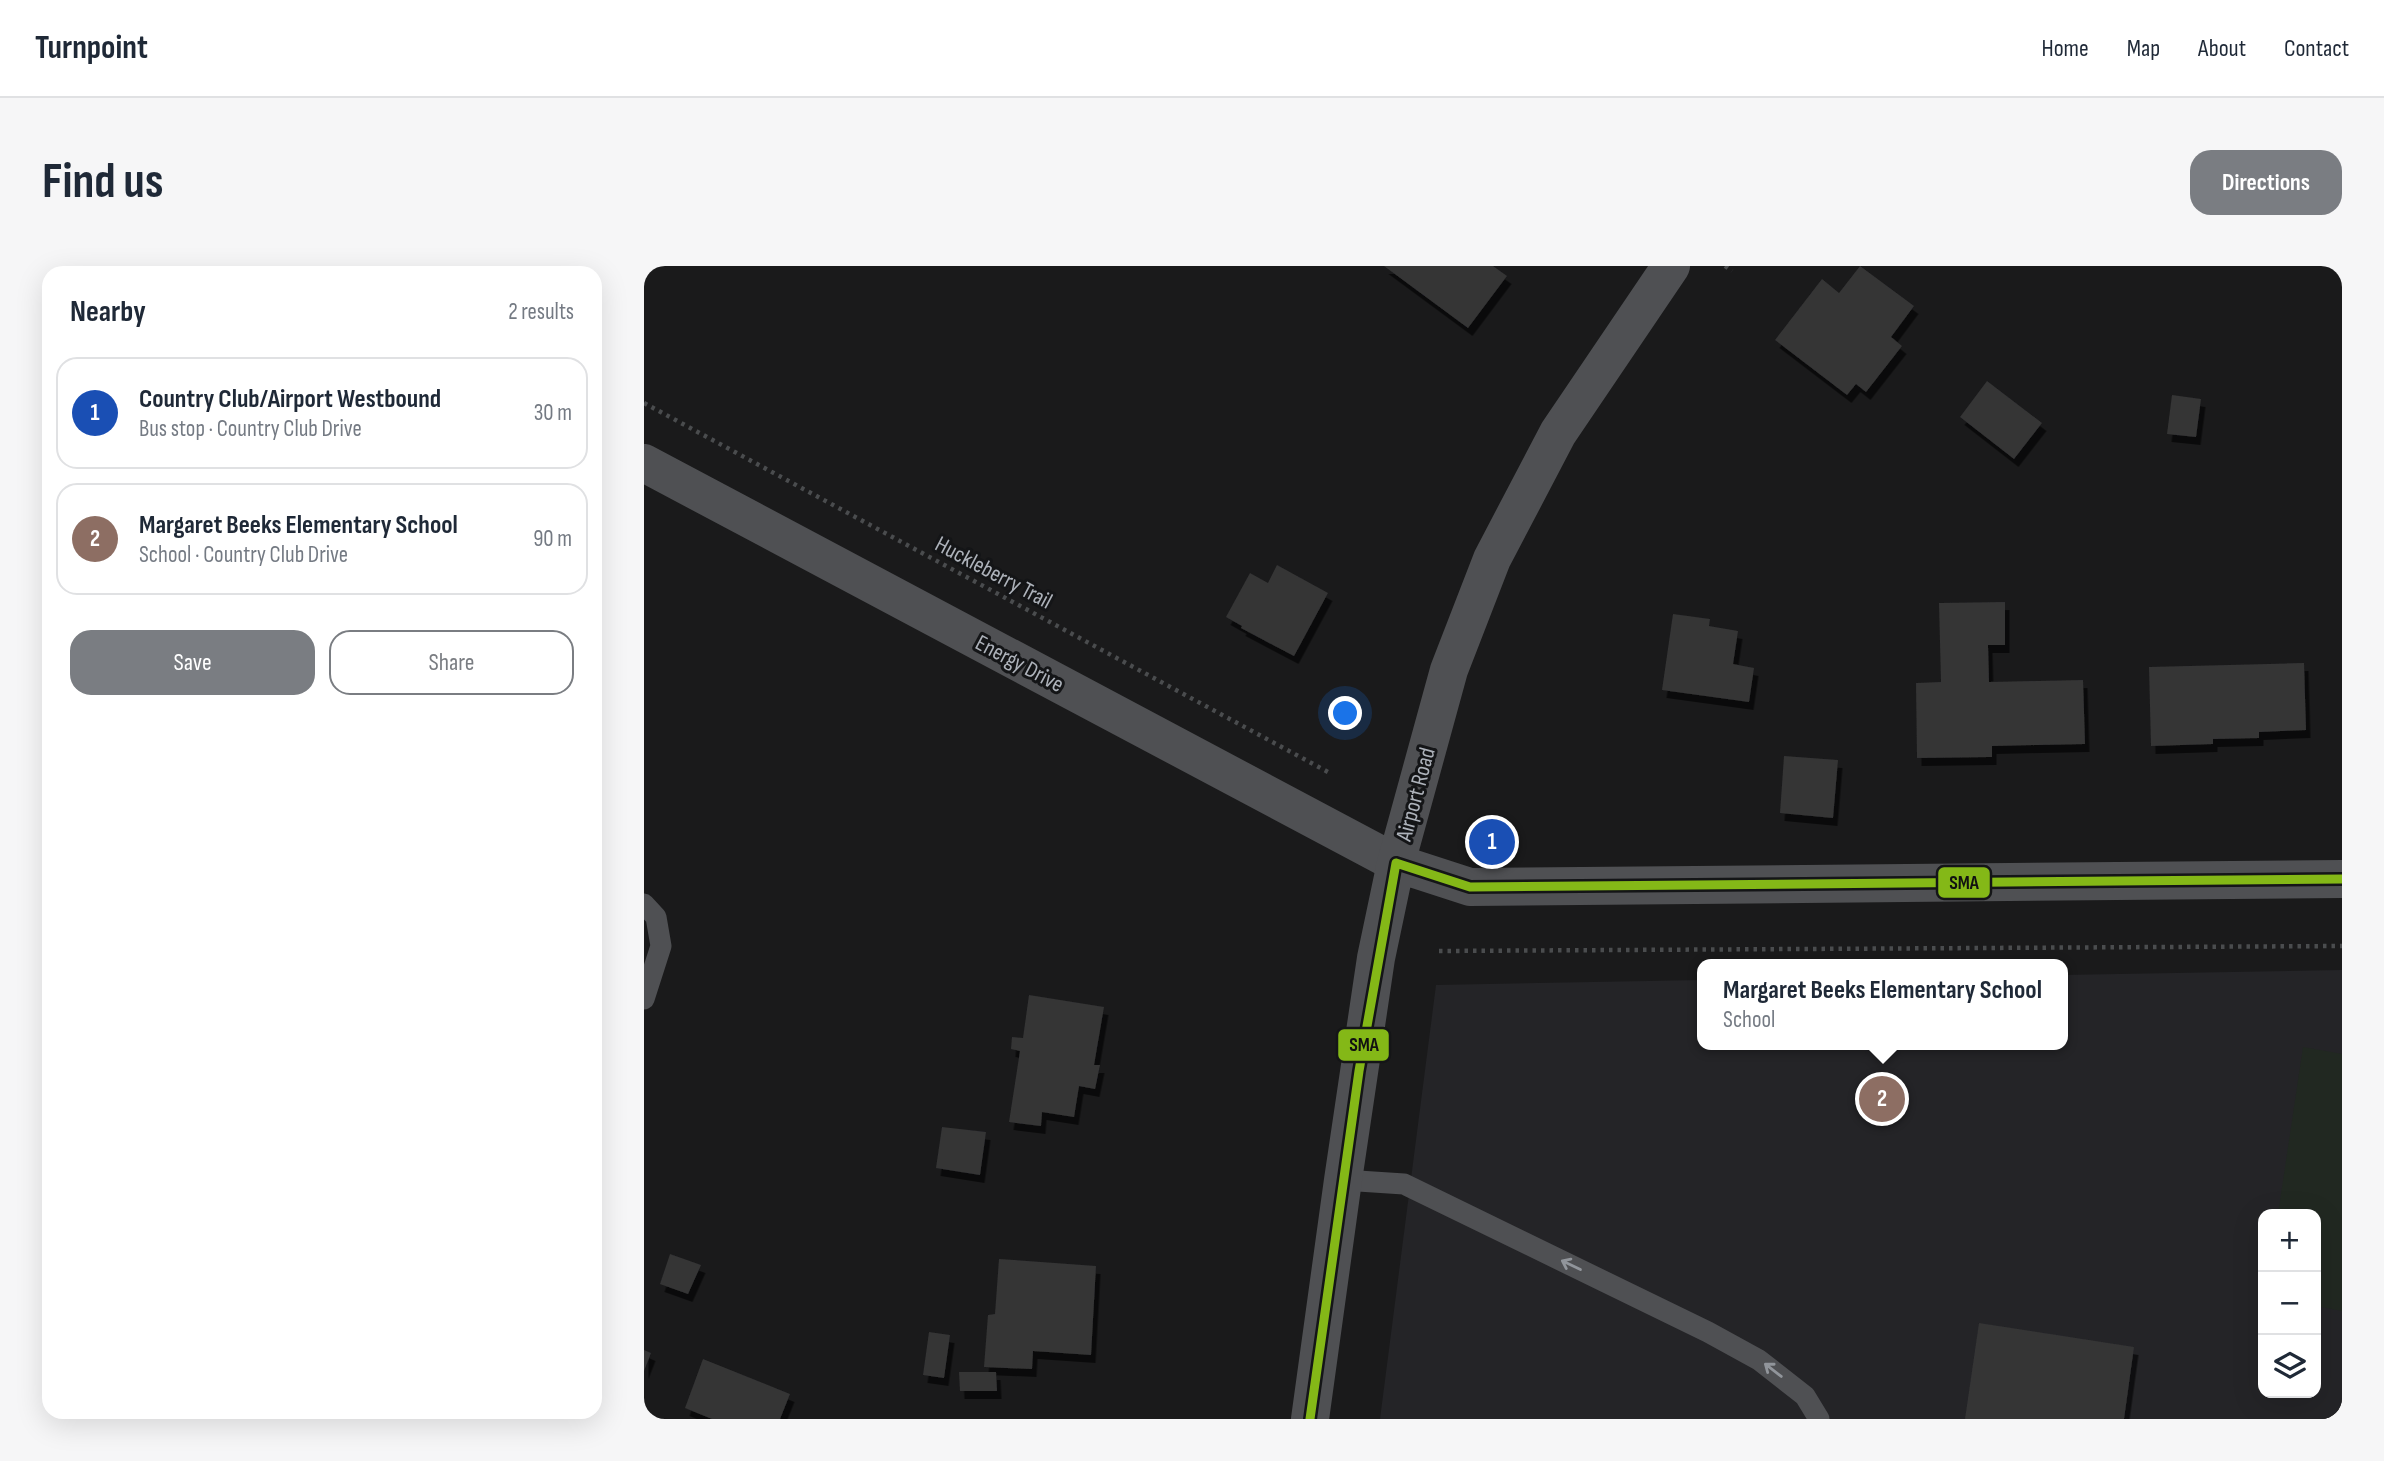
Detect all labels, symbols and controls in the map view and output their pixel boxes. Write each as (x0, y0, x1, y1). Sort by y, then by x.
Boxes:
text: Turnpoint (35, 28, 148, 68)
text: Home (2041, 34, 2089, 63)
text: Map (2127, 34, 2160, 63)
text: About (2198, 34, 2246, 63)
text: Contact (2284, 34, 2349, 63)
button: Directions (2190, 150, 2342, 215)
text: Find us (42, 153, 164, 212)
text: Nearby (70, 294, 146, 330)
text: 2 results (508, 298, 574, 326)
text: Country Club/Airport Westbound (139, 384, 441, 415)
text: 1 (90, 399, 100, 427)
text: 30 m (534, 399, 572, 427)
text: Bus stop · Country Club Drive (139, 415, 362, 443)
text: Margaret Beeks Elementary School (139, 510, 458, 541)
text: 2 (90, 525, 100, 553)
text: 90 m (533, 525, 572, 553)
street label: Huckleberry Trail (930, 530, 1057, 615)
text: School · Country Club Drive (139, 541, 348, 569)
street label: Energy Drive (971, 629, 1069, 699)
button: Save (70, 630, 315, 695)
button: Share (329, 630, 574, 695)
your location (1328, 696, 1362, 730)
street label: Airport Road (1390, 744, 1442, 845)
pin: 1 (1469, 816, 1515, 868)
line badge: SMA (1937, 866, 1991, 899)
text: SMA (1949, 872, 1980, 895)
popup (1697, 959, 2068, 1050)
text: Margaret Beeks Elementary School (1723, 975, 2042, 1006)
text: School (1723, 1006, 1775, 1034)
line badge: SMA (1337, 1028, 1390, 1062)
text: SMA (1349, 1034, 1380, 1057)
pin: 2 (1859, 1073, 1905, 1125)
map controls (2258, 1209, 2321, 1398)
button: + (2258, 1209, 2321, 1272)
one-way arrow (1561, 1258, 1583, 1271)
button: − (2258, 1272, 2321, 1335)
button: layers (2258, 1335, 2321, 1398)
one-way arrow (1764, 1363, 1782, 1378)

